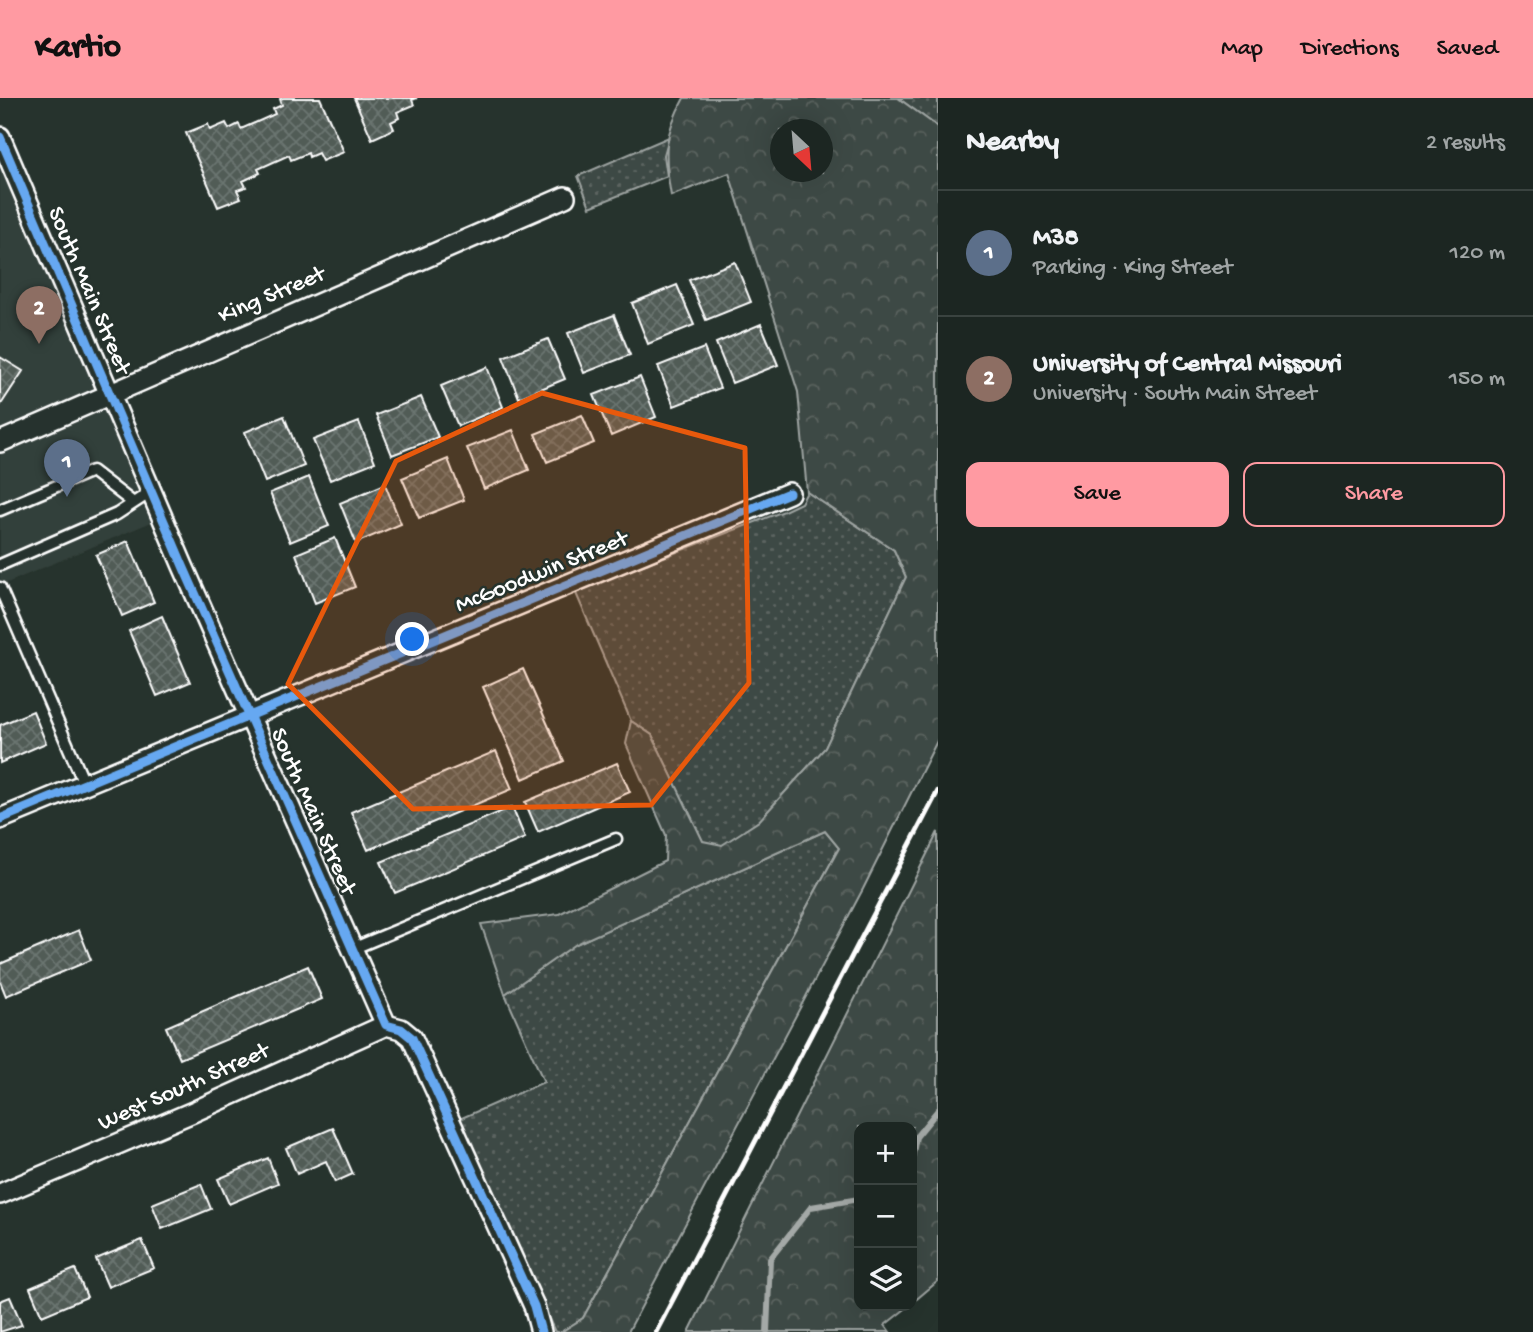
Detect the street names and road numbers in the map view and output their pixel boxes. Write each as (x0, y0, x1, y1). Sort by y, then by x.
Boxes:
street label: South Main Street (40, 203, 137, 381)
street label: King Street (214, 260, 332, 331)
street label: McGoodwin Street (451, 524, 635, 621)
street label: South Main Street (262, 724, 363, 902)
street label: West South Street (94, 1036, 276, 1139)

